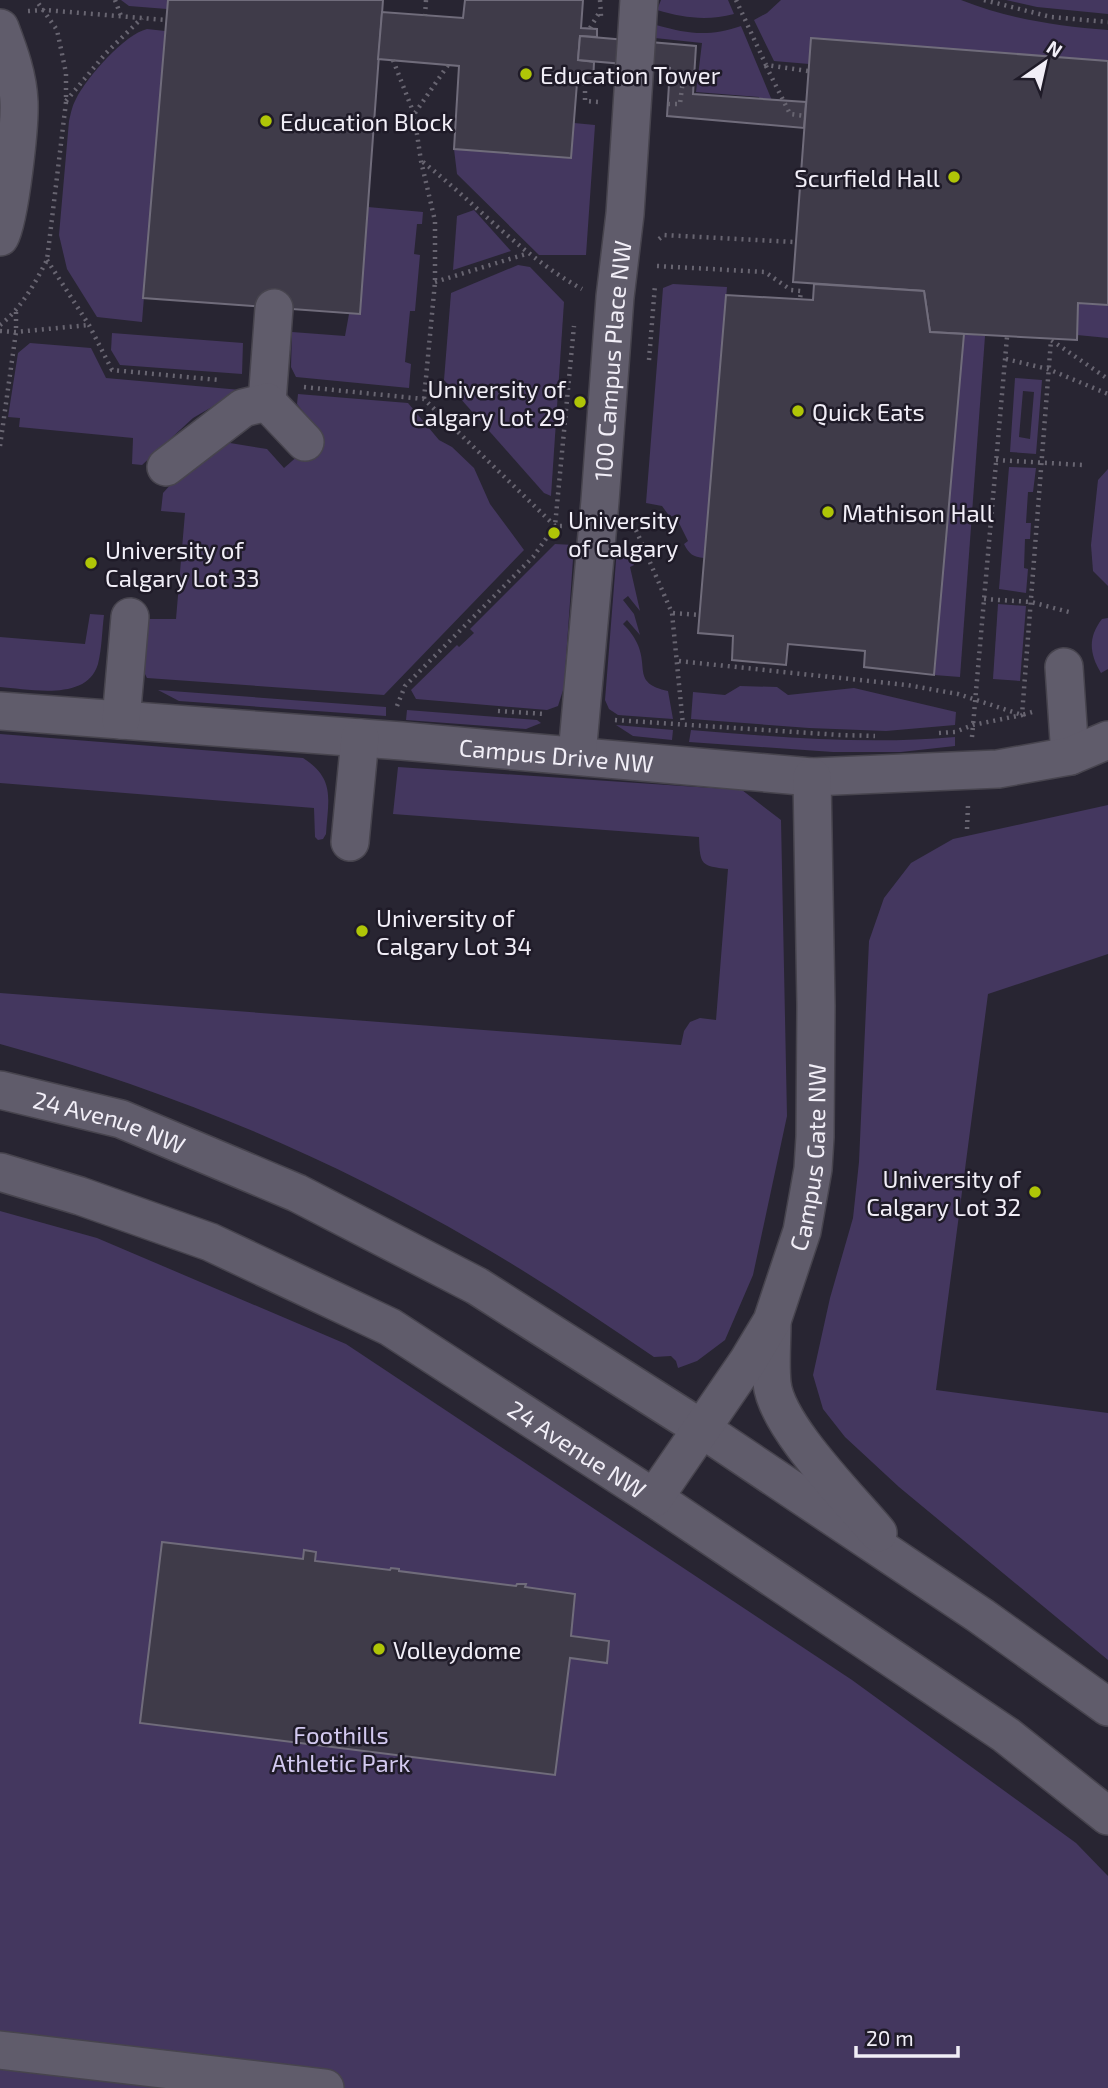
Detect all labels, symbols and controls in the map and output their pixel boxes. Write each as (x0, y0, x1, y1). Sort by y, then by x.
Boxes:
north arrow (1010, 28, 1080, 98)
text: N (1043, 35, 1067, 62)
place label: Education Tower (540, 60, 721, 89)
marker: Education Tower (518, 66, 534, 82)
place label: Education Block (280, 107, 453, 136)
marker: Education Block (258, 113, 274, 129)
place label: Scurfield Hall (794, 163, 940, 192)
marker: Scurfield Hall (946, 169, 962, 185)
street label: 100 Campus Place NW (587, 239, 636, 482)
place label: University of Calgary Lot 29 (411, 374, 567, 431)
marker: University of Calgary Lot 29 (572, 394, 588, 410)
place label: Quick Eats (812, 397, 925, 426)
marker: Quick Eats (790, 403, 806, 419)
place label: Mathison Hall (842, 498, 994, 527)
marker: Mathison Hall (820, 504, 836, 520)
place label: University of Calgary (568, 505, 679, 562)
marker: University of Calgary (546, 525, 562, 541)
place label: University of Calgary Lot 33 (105, 535, 260, 592)
marker: University of Calgary Lot 33 (83, 555, 99, 571)
street label: Campus Drive NW (458, 732, 655, 778)
place label: University of Calgary Lot 34 (376, 903, 532, 960)
marker: University of Calgary Lot 34 (354, 923, 370, 939)
street label: Campus Gate NW (782, 1063, 830, 1254)
street label: 24 Avenue NW (30, 1084, 190, 1159)
place label: University of Calgary Lot 32 (866, 1164, 1022, 1221)
marker: University of Calgary Lot 32 (1027, 1184, 1043, 1200)
street label: 24 Avenue NW (503, 1393, 652, 1504)
place label: Volleydome (393, 1635, 521, 1664)
marker: Volleydome (371, 1641, 387, 1657)
park label: Foothills Athletic Park (271, 1720, 411, 1777)
scale bar (856, 2014, 958, 2058)
text: 20 m (866, 2025, 914, 2050)

